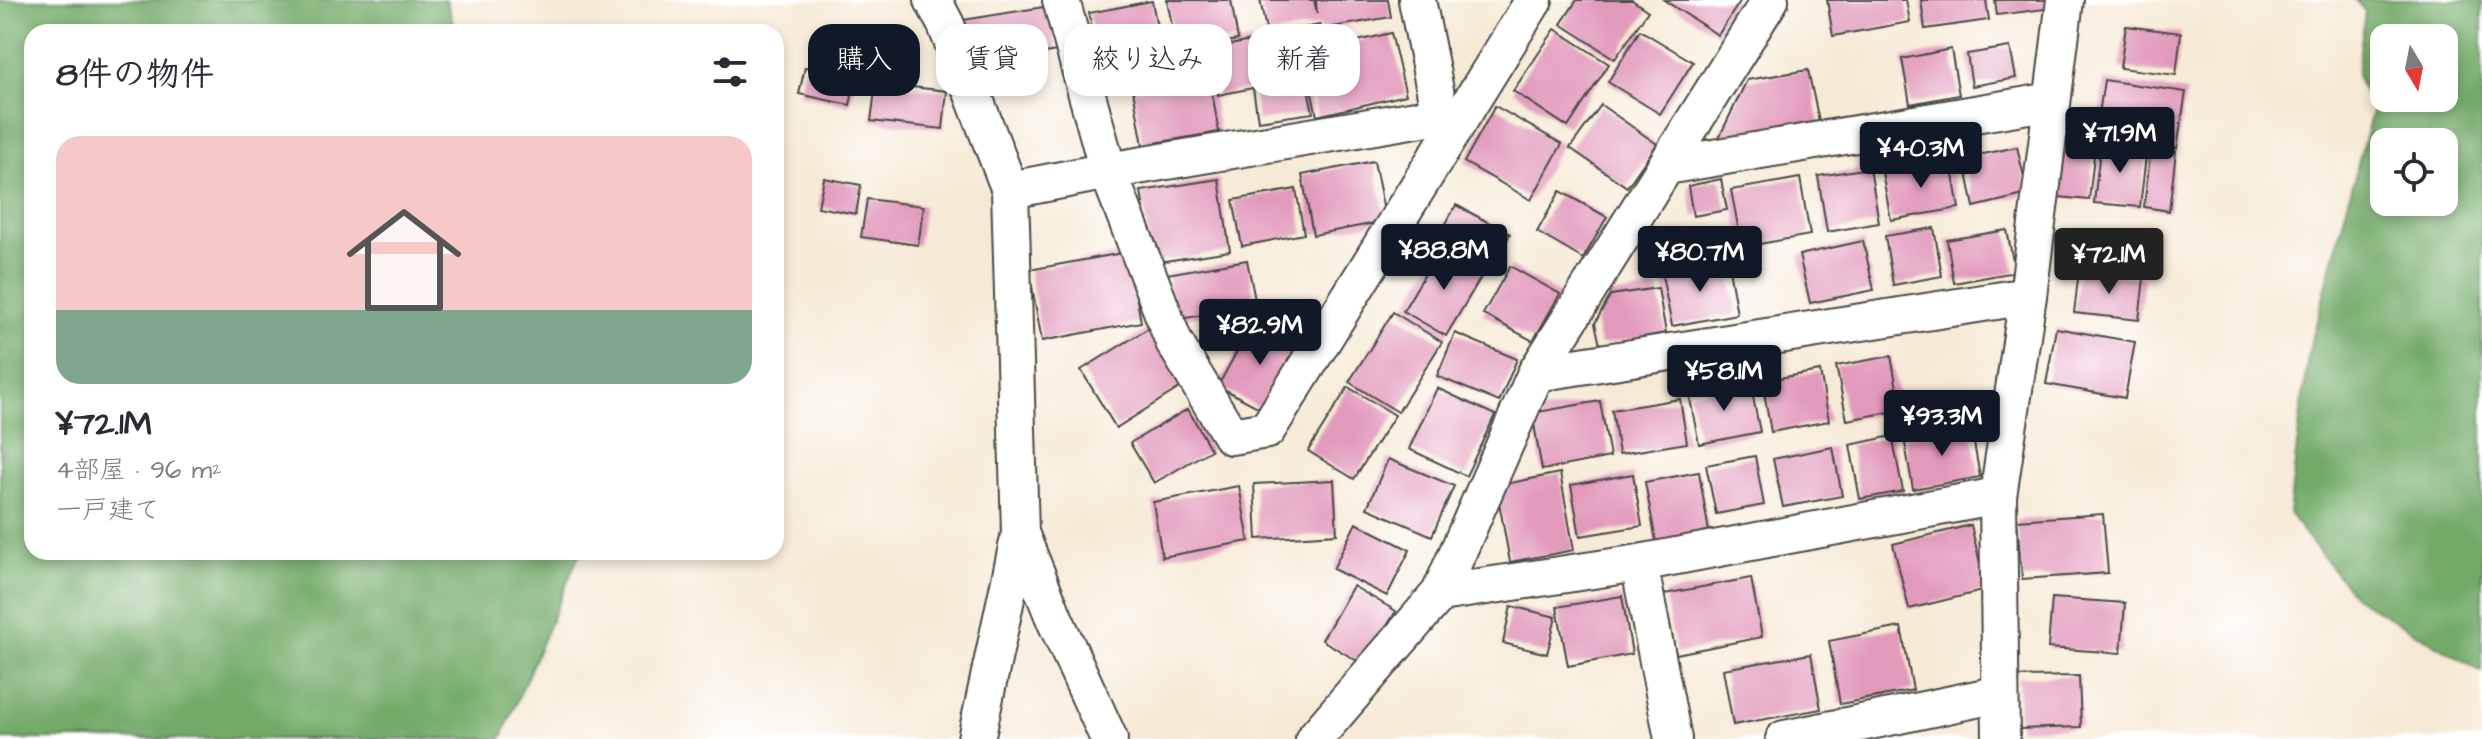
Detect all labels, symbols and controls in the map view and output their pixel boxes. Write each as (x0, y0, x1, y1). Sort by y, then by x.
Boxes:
chip: 購入 (808, 24, 920, 96)
chip: 賃貸 (936, 24, 1048, 96)
chip: 絞り込み (1064, 24, 1232, 96)
chip: 新着 (1248, 24, 1360, 96)
north arrow (2370, 24, 2458, 112)
map controls (2370, 24, 2458, 216)
icon: filters (708, 50, 752, 94)
text: 8件の物件 (56, 51, 214, 99)
pin: ¥71.9M (2055, 107, 2185, 175)
text: ¥71.9M (2083, 115, 2157, 151)
pin: ¥40.3M (1856, 122, 1986, 190)
button: locate (2370, 128, 2458, 216)
text: ¥40.3M (1878, 130, 1964, 166)
icon: home (332, 188, 476, 332)
pin: ¥88.8M (1379, 224, 1509, 292)
pin: ¥80.7M (1635, 226, 1765, 294)
pin: ¥72.1M (2044, 228, 2174, 296)
text: ¥88.8M (1399, 232, 1489, 268)
text: ¥80.7M (1656, 234, 1744, 270)
text: ¥72.1M (2072, 236, 2146, 272)
pin: ¥82.9M (1195, 299, 1325, 367)
text: ¥82.9M (1217, 307, 1303, 343)
pin: ¥58.1M (1659, 345, 1789, 413)
text: ¥58.1M (1685, 353, 1763, 389)
pin: ¥93.3M (1877, 390, 2007, 458)
text: ¥93.3M (1902, 398, 1982, 434)
text: ¥72.1M (56, 400, 152, 448)
text: 4部屋 · 96 m² (56, 452, 222, 488)
text: 一戸建て (56, 492, 160, 528)

